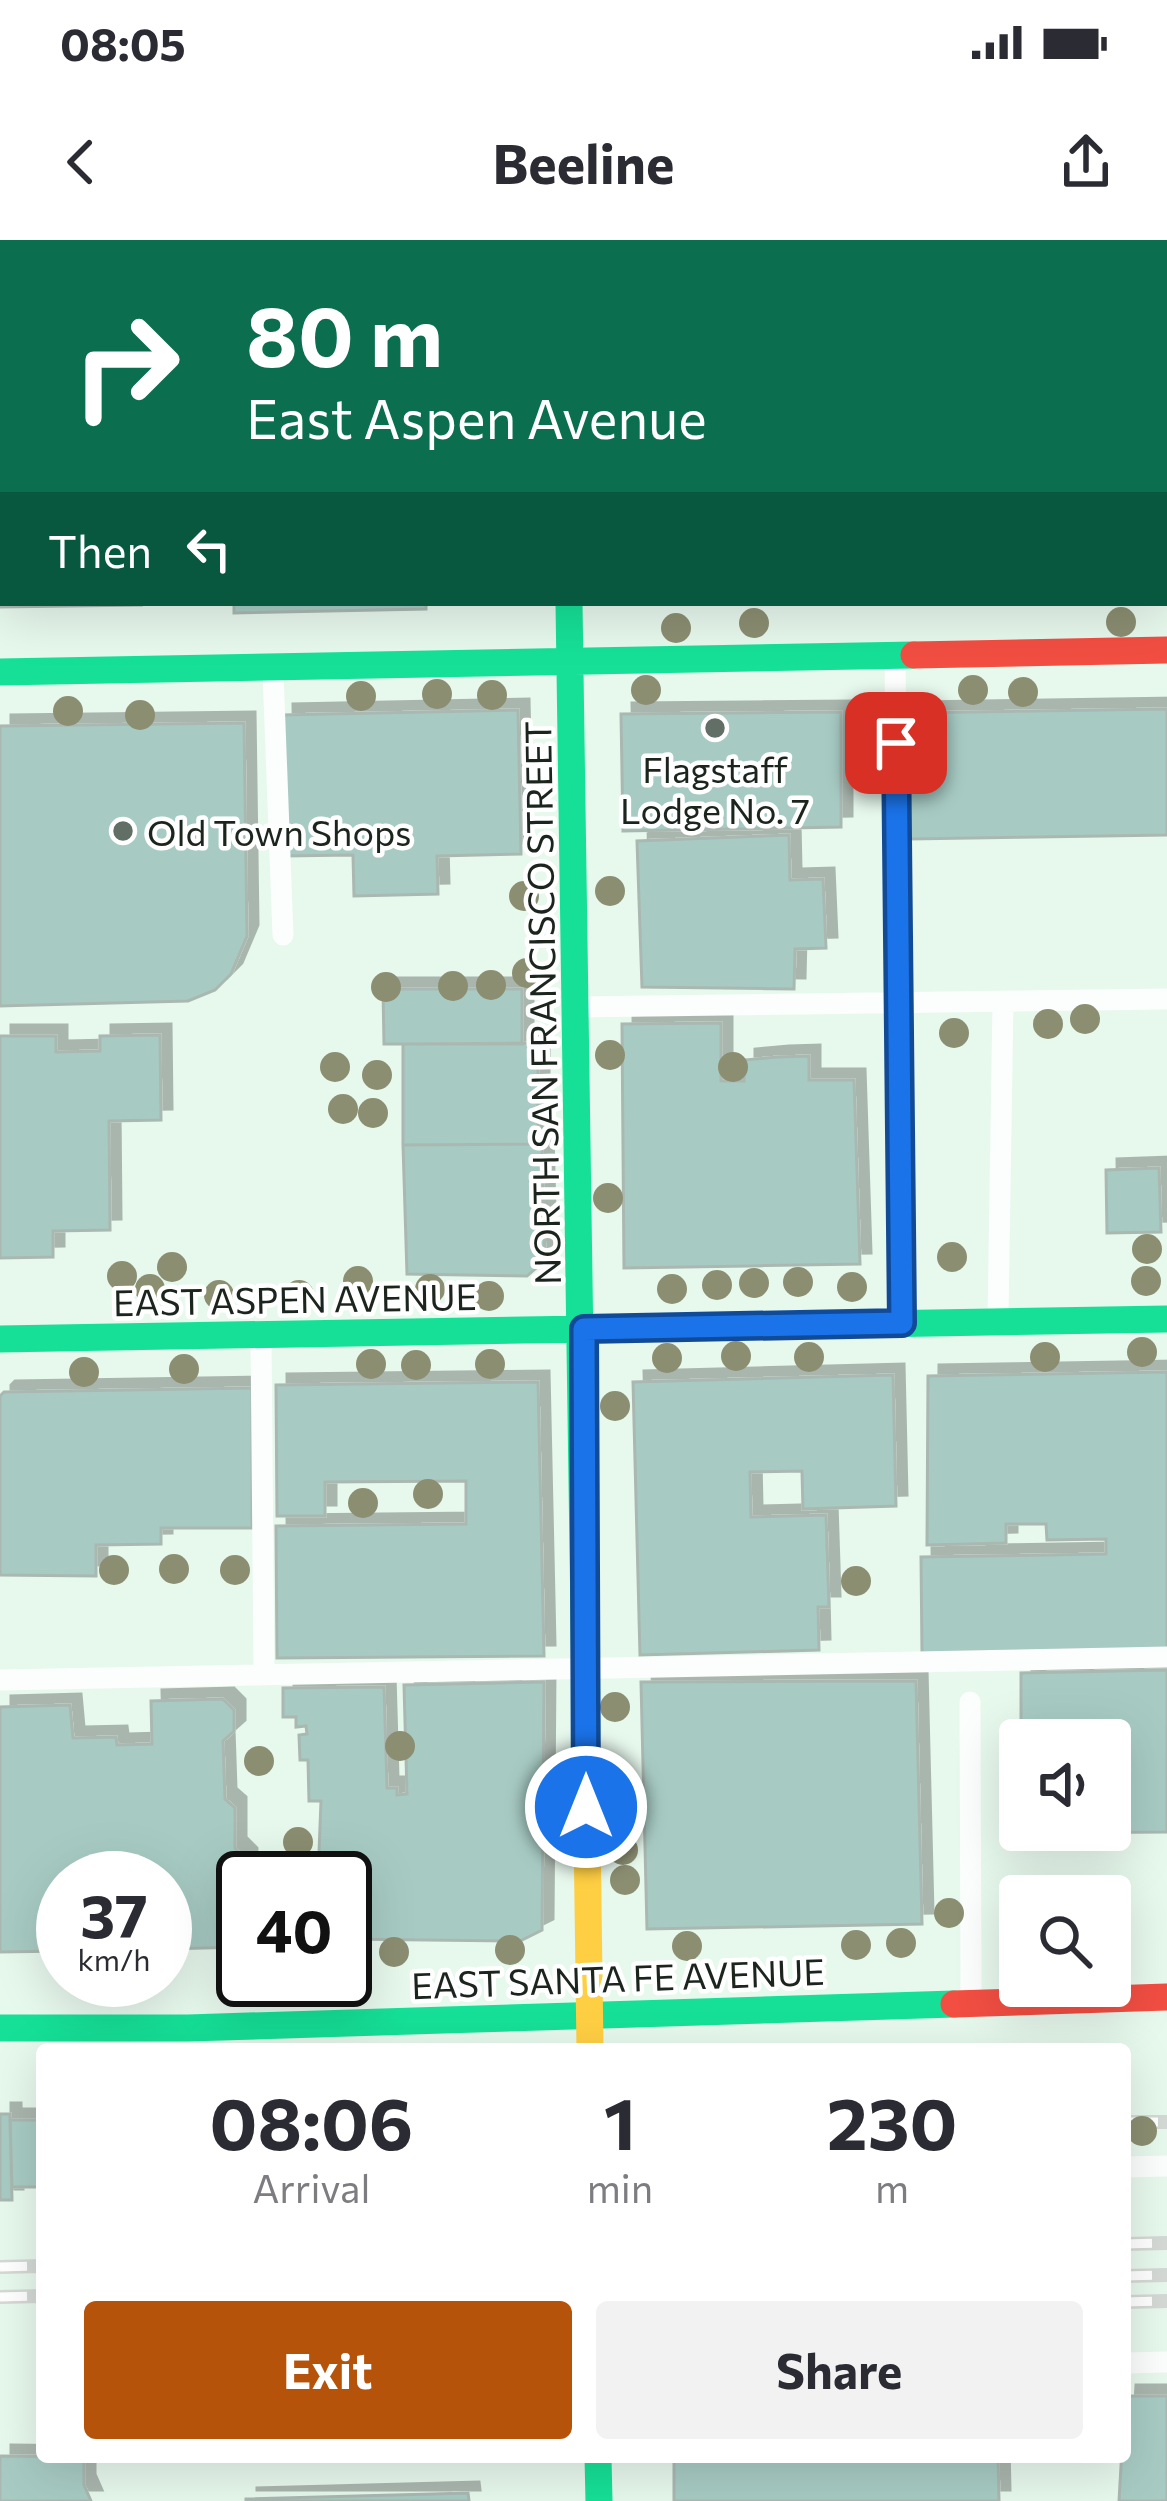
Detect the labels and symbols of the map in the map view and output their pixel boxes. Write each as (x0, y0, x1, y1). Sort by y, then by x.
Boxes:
pin (845, 692, 947, 794)
marker: Flagstaff Lodge No. 7 (702, 715, 728, 741)
street label: NORTH SAN FRANCISCO STREET (514, 721, 568, 1285)
place label: Flagstaff Lodge No. 7 (620, 746, 810, 831)
place label: Old Town Shops (147, 809, 411, 853)
marker: Old Town Shops (110, 818, 136, 844)
street label: EAST ASPEN AVENUE (113, 1273, 477, 1323)
position arrow (523, 1744, 649, 1870)
speed limit sign: 40 (216, 1851, 372, 2007)
street label: EAST SANTA FE AVENUE (411, 1948, 825, 2006)

